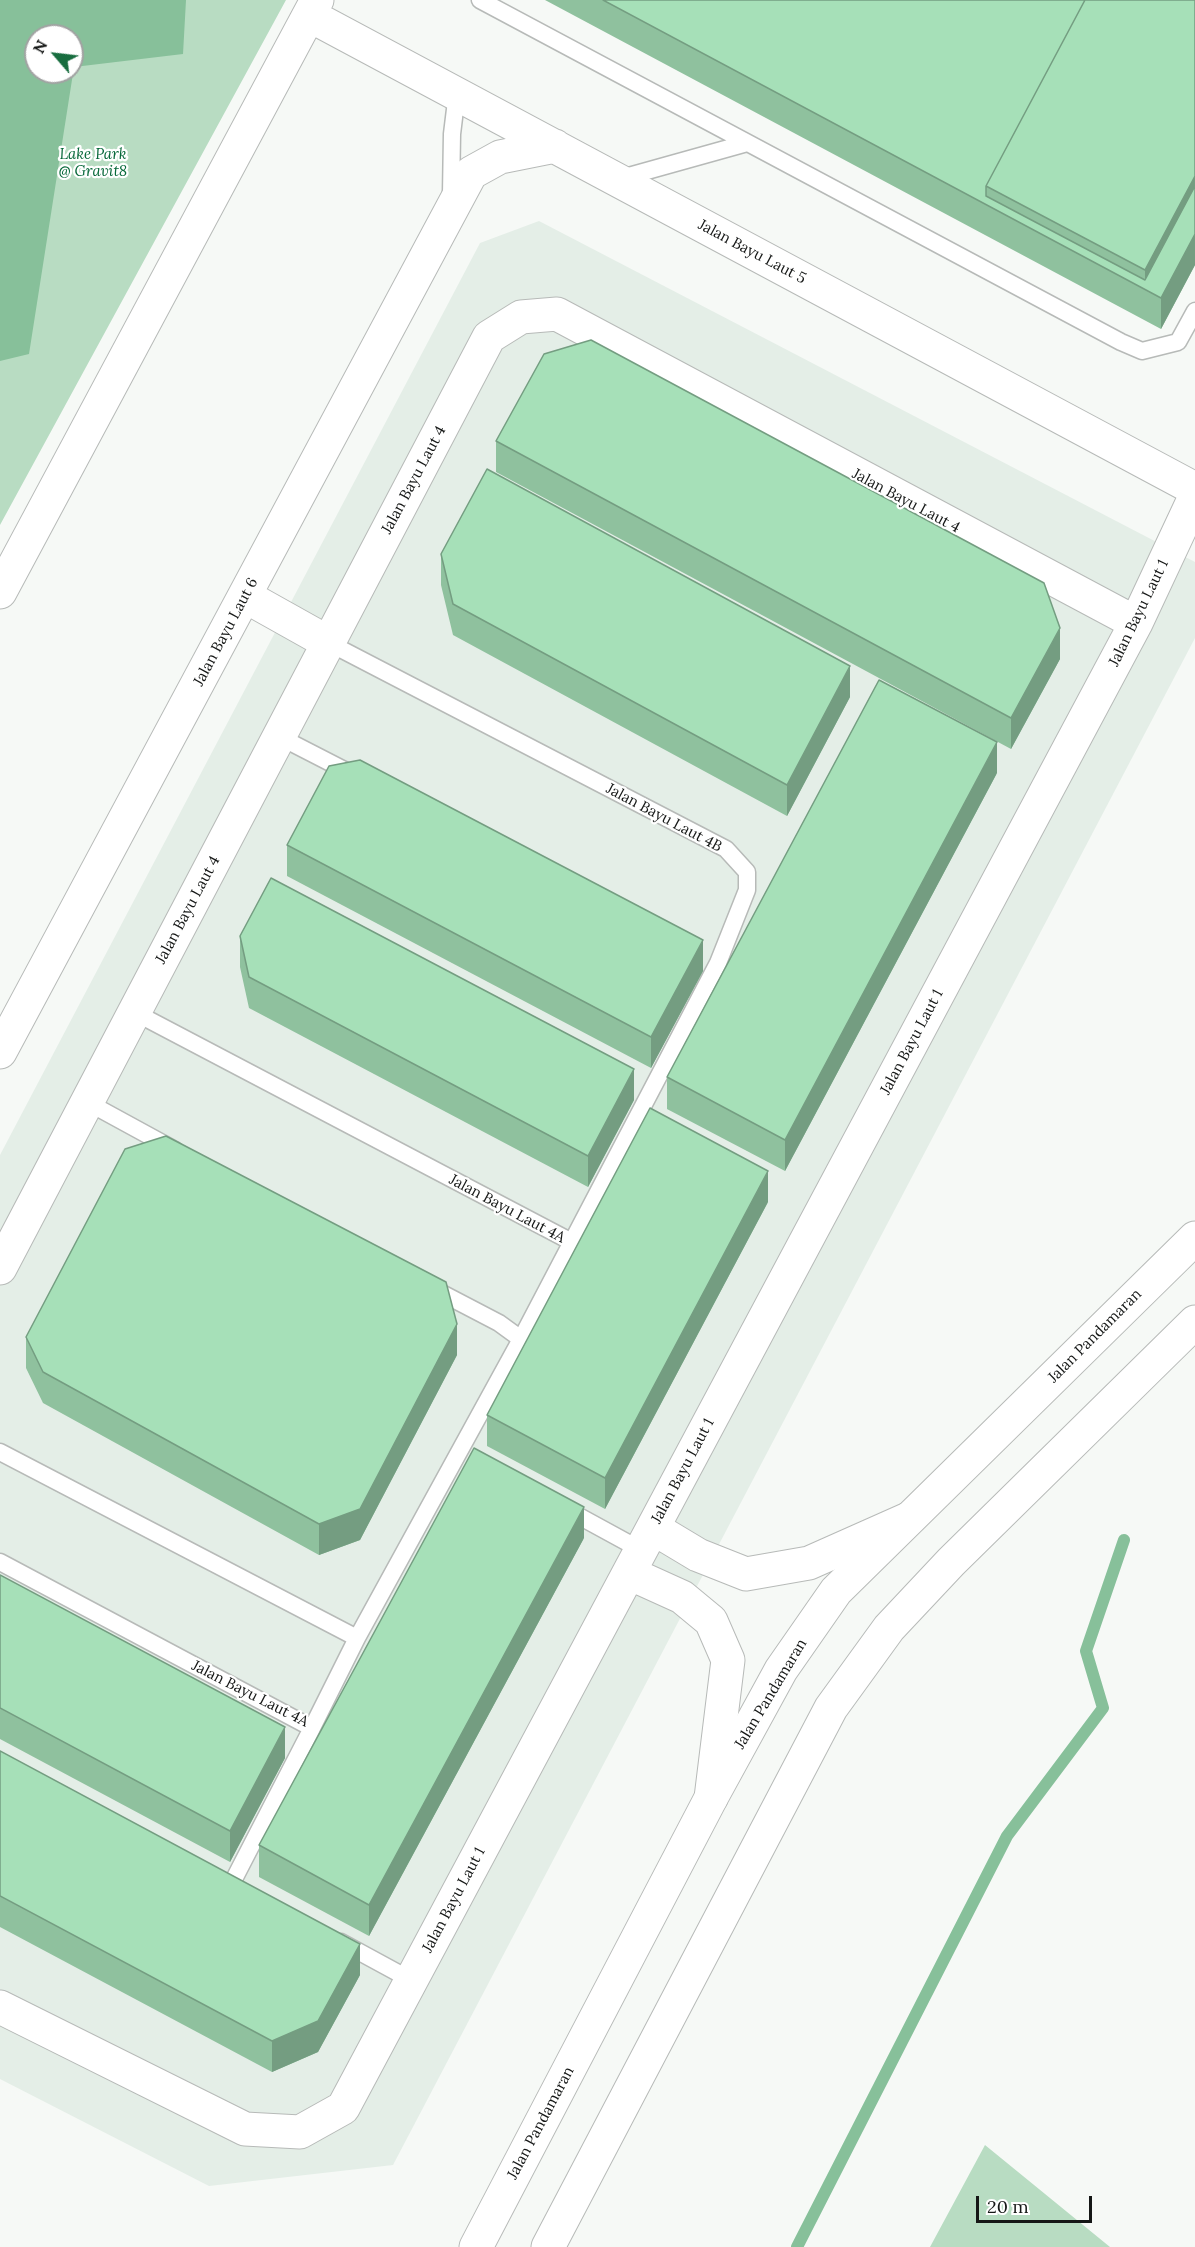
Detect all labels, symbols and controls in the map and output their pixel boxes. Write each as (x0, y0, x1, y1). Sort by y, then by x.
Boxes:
north arrow (24, 24, 84, 84)
text: N (28, 36, 52, 57)
park label: Lake Park @ Gravit8 (59, 146, 127, 181)
street label: Jalan Bayu Laut 5 (695, 216, 809, 288)
street label: Jalan Bayu Laut 4 (378, 423, 450, 537)
street label: Jalan Bayu Laut 4 (849, 465, 963, 537)
street label: Jalan Bayu Laut 1 (1105, 557, 1173, 669)
street label: Jalan Bayu Laut 6 (190, 575, 262, 689)
street label: Jalan Bayu Laut 4B (603, 780, 725, 856)
street label: Jalan Bayu Laut 4 (152, 853, 224, 967)
street label: Jalan Bayu Laut 1 (877, 986, 947, 1098)
street label: Jalan Bayu Laut 4A (446, 1171, 568, 1247)
street label: Jalan Pandamaran (1044, 1285, 1146, 1387)
street label: Jalan Bayu Laut 1 (648, 1415, 718, 1527)
street label: Jalan Pandamaran (731, 1636, 811, 1752)
street label: Jalan Bayu Laut 4A (189, 1657, 311, 1731)
street label: Jalan Bayu Laut 1 (419, 1844, 489, 1956)
street label: Jalan Pandamaran (504, 2064, 578, 2182)
scale bar (979, 2184, 1094, 2222)
text: 20 m (987, 2195, 1029, 2218)

